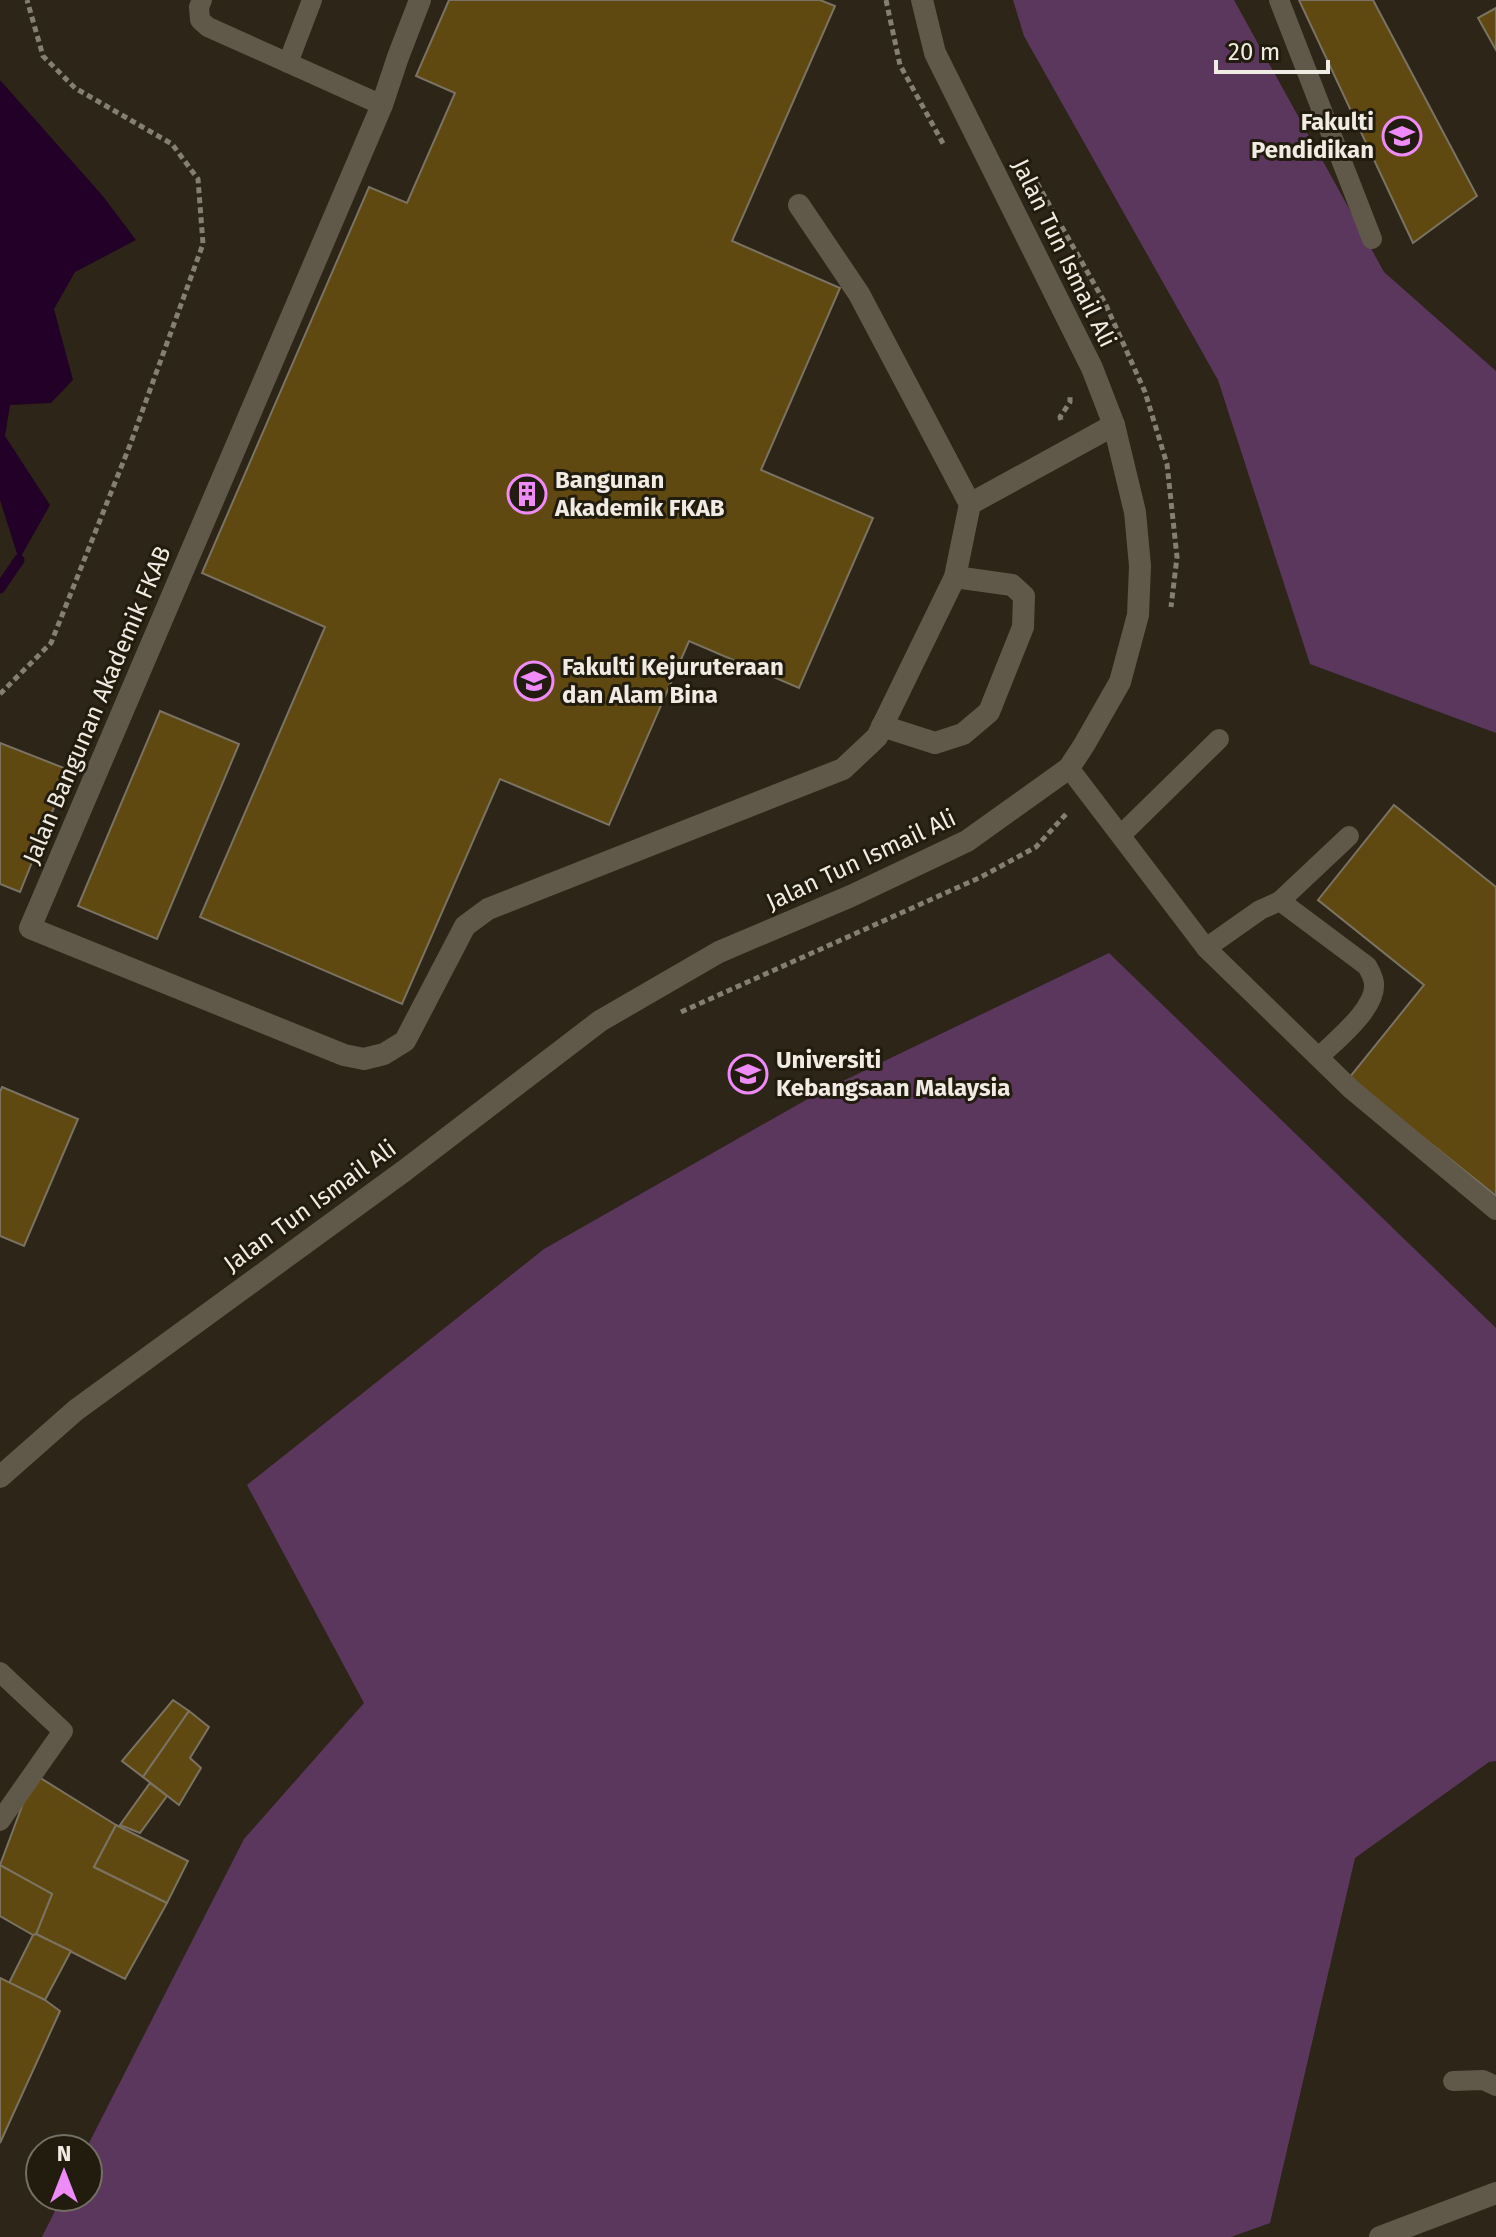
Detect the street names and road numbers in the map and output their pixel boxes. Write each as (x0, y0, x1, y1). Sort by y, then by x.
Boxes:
street label: Jalan Tun Ismail Ali (1006, 154, 1122, 352)
street label: Jalan Bangunan Akademik FKAB (17, 542, 177, 868)
street label: Jalan Tun Ismail Ali (762, 804, 960, 916)
street label: Jalan Tun Ismail Ali (218, 1134, 402, 1278)

